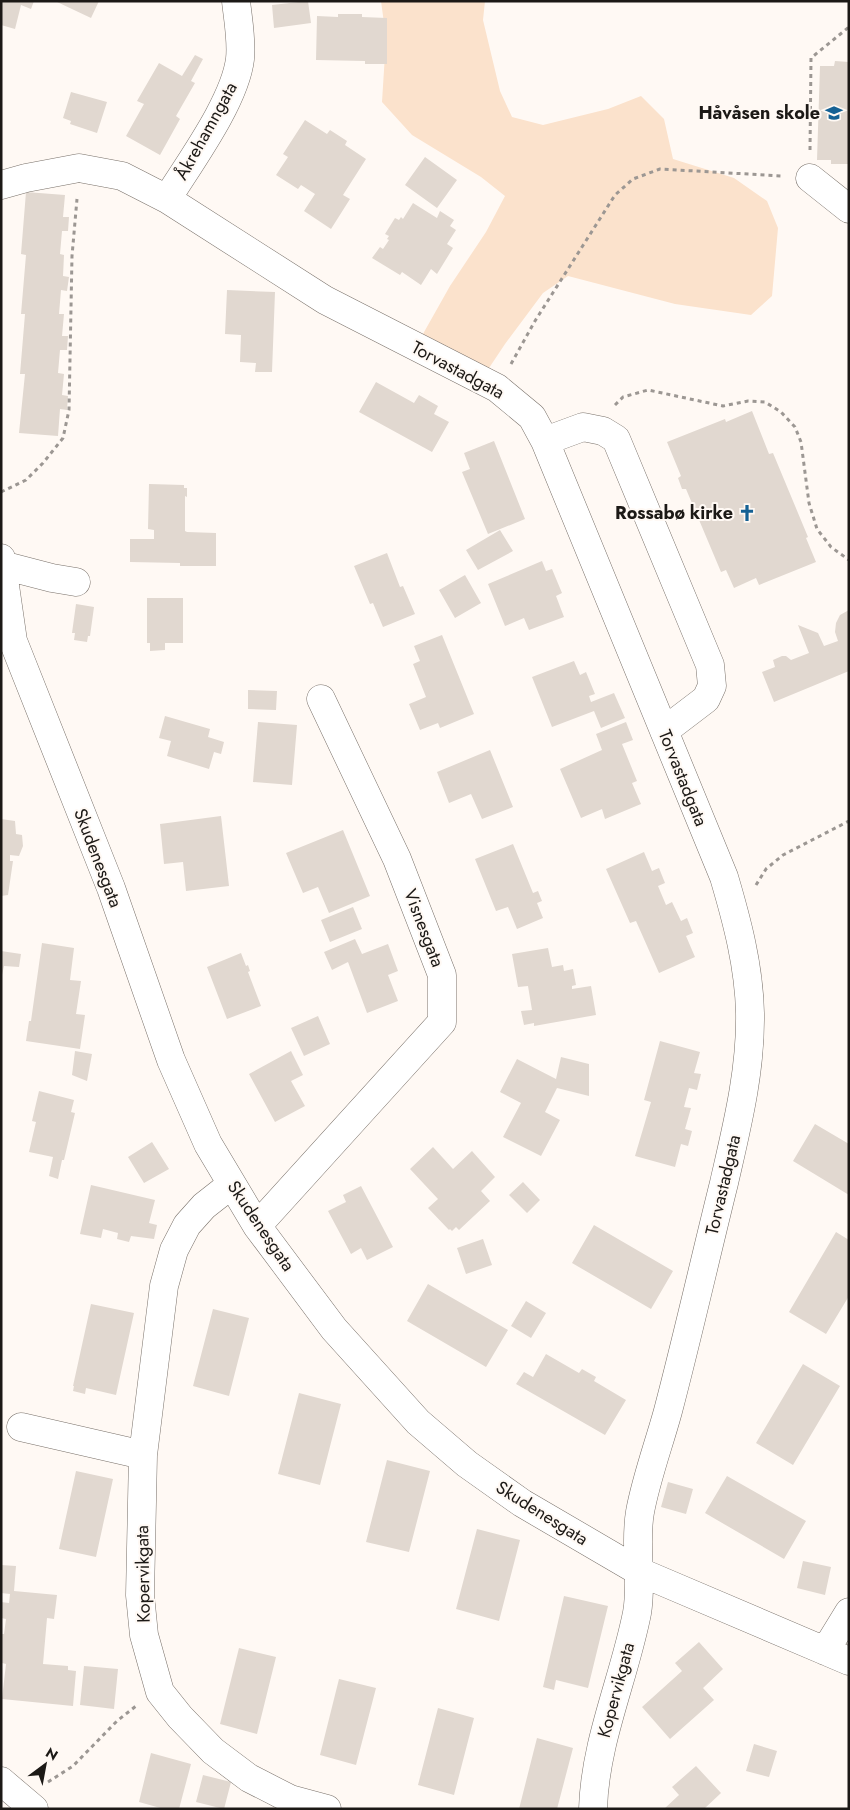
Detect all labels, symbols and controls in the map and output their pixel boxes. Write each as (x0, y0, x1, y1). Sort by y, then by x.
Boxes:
street label: Åkrehamngata (168, 77, 244, 185)
place label: Håvåsen skole (698, 100, 820, 126)
school or university icon: Håvåsen skole (824, 103, 844, 123)
street label: Torvastadgata (407, 335, 509, 405)
place label: Rossabø kirke (615, 500, 733, 526)
church icon: Rossabø kirke (737, 503, 757, 523)
street label: Torvastadgata (652, 726, 714, 830)
street label: Skudenesgata (67, 805, 129, 911)
street label: Visnesgata (397, 885, 451, 971)
street label: Torvastadgata (699, 1132, 747, 1238)
street label: Skudenesgata (221, 1175, 301, 1277)
street label: Skudenesgata (491, 1474, 593, 1552)
street label: Kopervikgata (129, 1525, 157, 1623)
street label: Kopervikgata (591, 1639, 641, 1741)
north arrow (20, 1740, 70, 1790)
text: N (42, 1743, 62, 1765)

